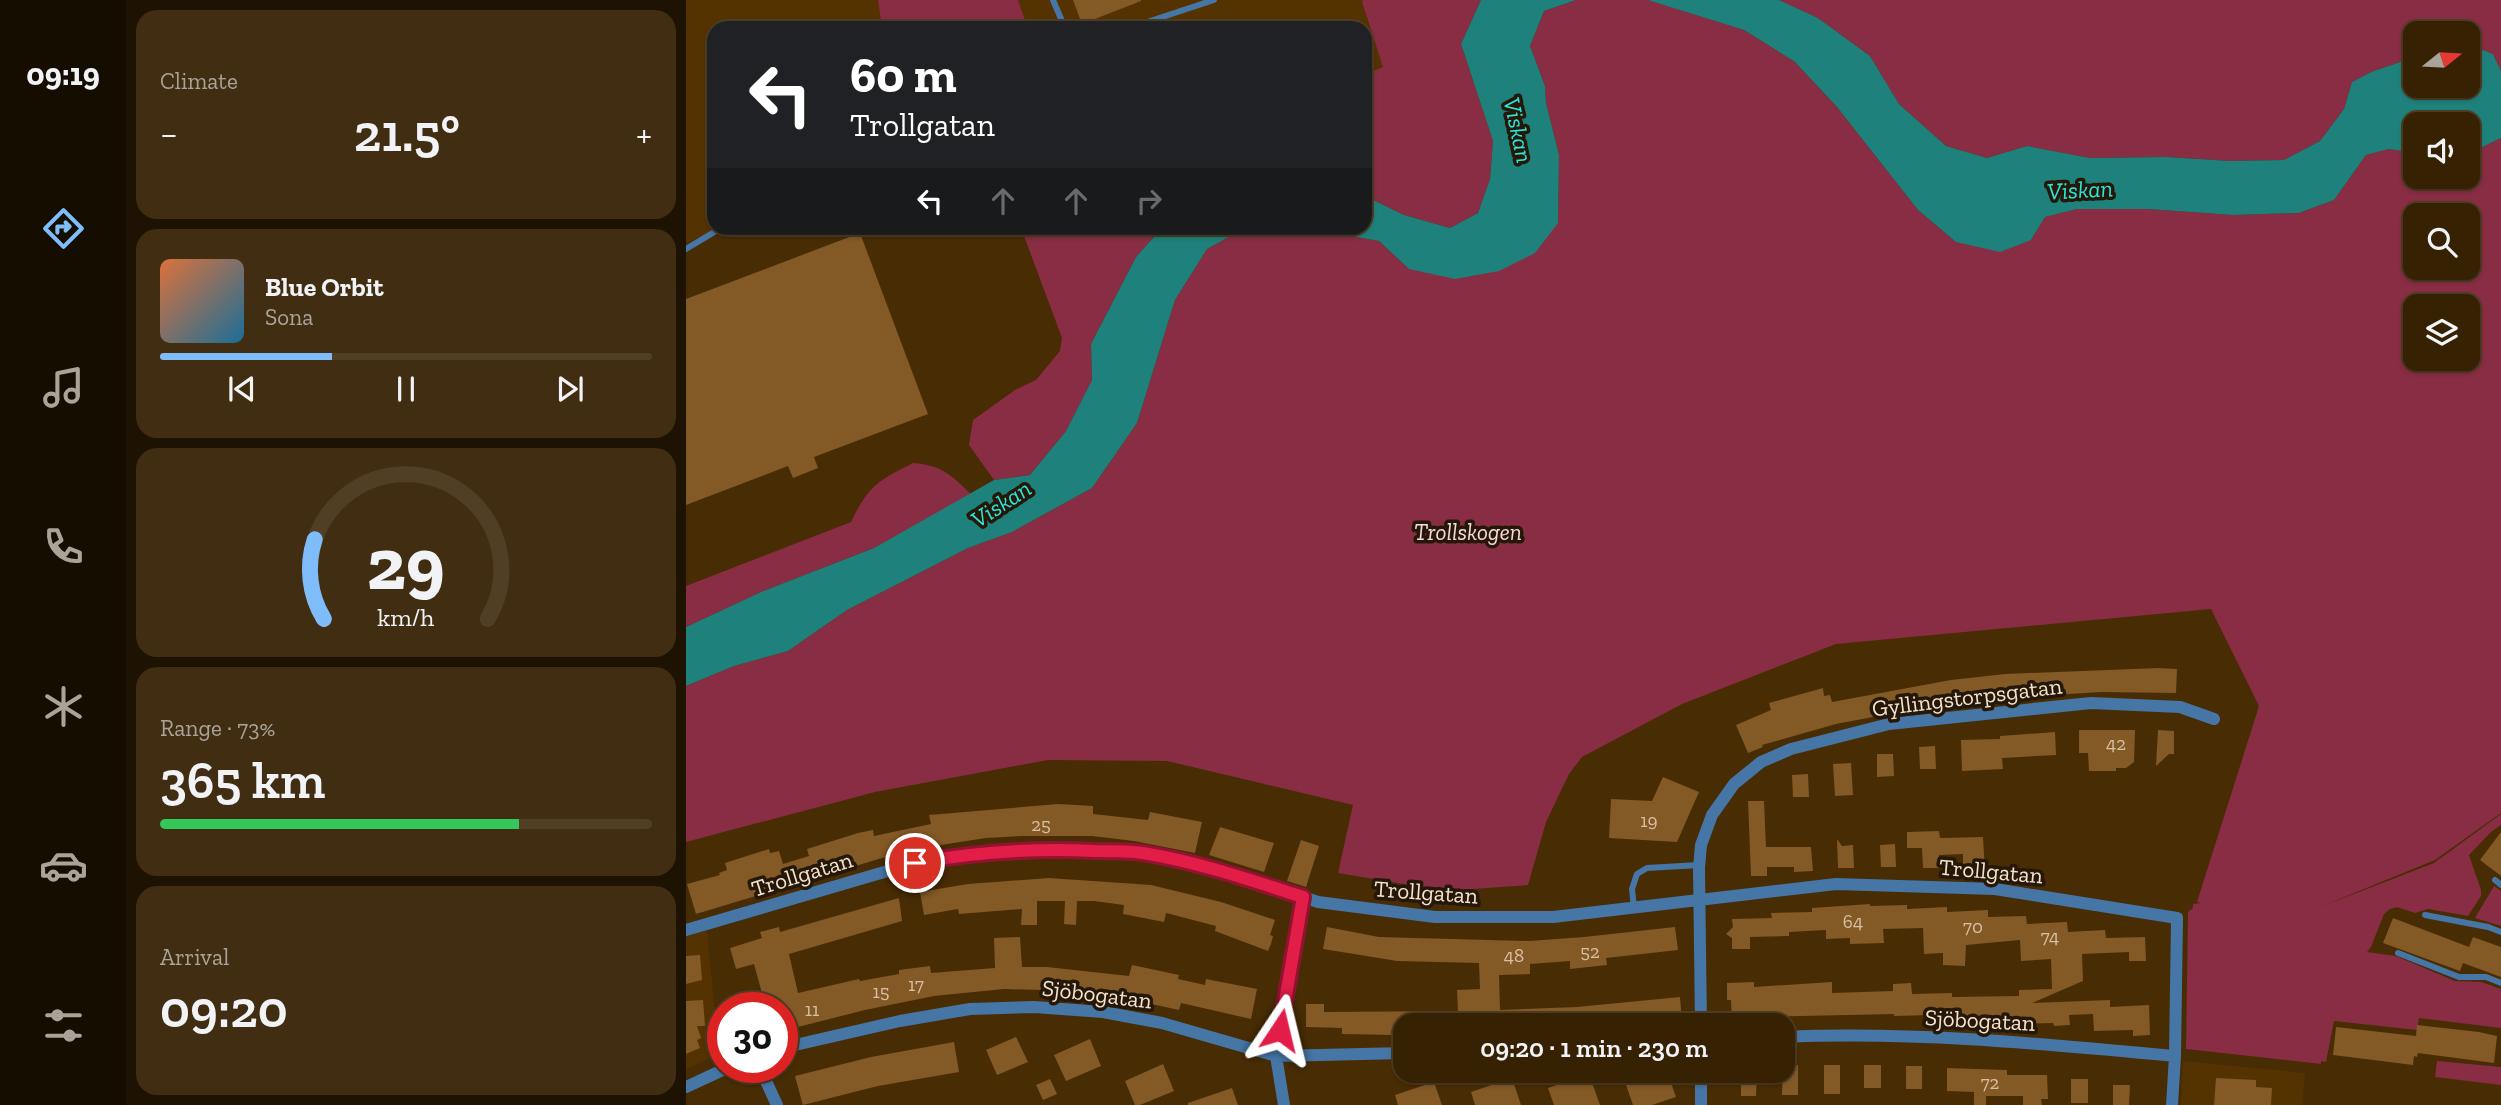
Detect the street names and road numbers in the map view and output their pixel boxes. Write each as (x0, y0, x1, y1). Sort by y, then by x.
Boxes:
street label: Gyllingstorpsgatan (1870, 671, 2064, 723)
street label: Trollgatan (748, 845, 856, 903)
street label: Trollgatan (1938, 853, 2044, 889)
street label: Trollgatan (1373, 874, 1479, 910)
street label: Sjöbogatan (1040, 973, 1154, 1015)
street label: Sjöbogatan (1924, 1003, 2036, 1037)

